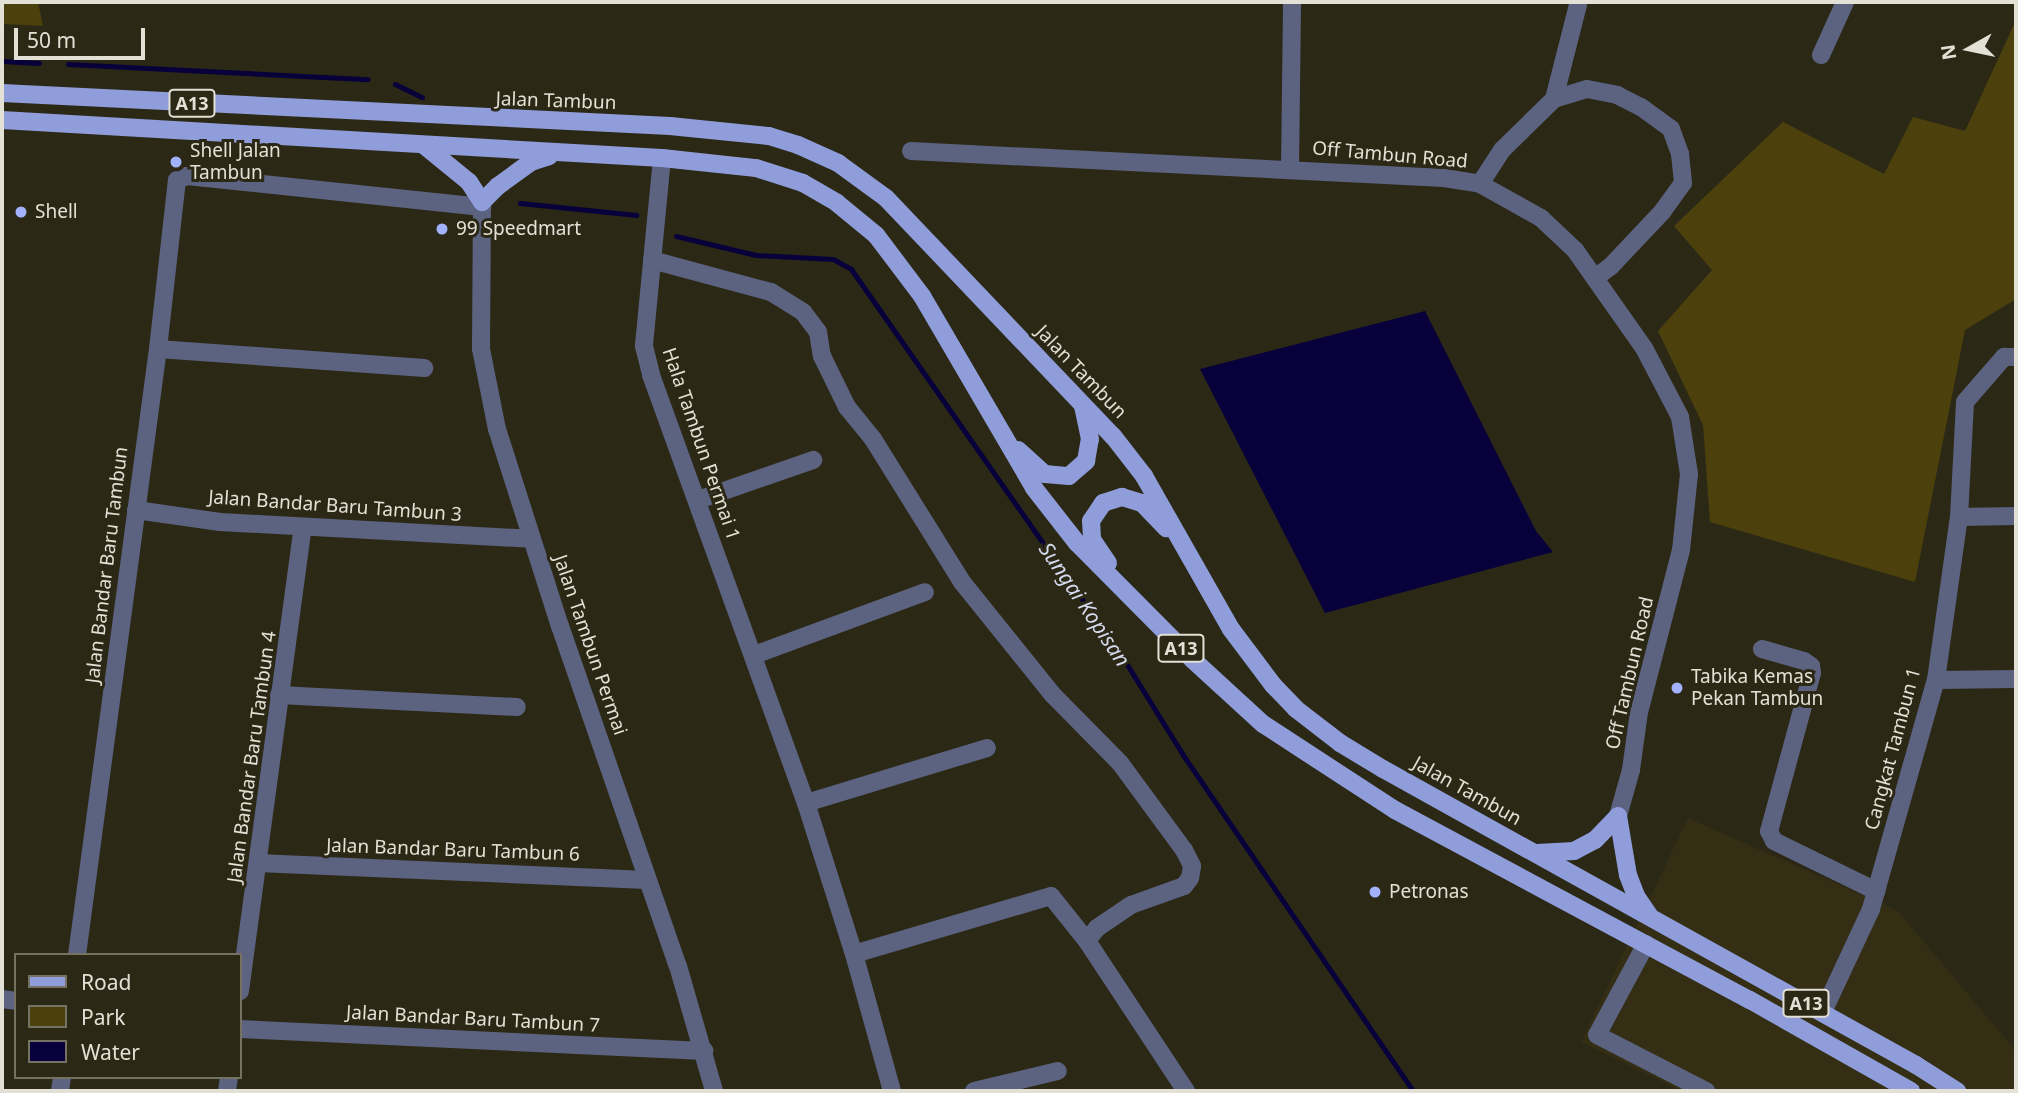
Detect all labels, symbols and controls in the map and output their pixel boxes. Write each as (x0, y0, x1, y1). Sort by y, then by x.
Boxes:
scale bar (18, 14, 149, 58)
north arrow (1934, 14, 2004, 84)
text: 50 m (27, 26, 76, 54)
text: N (1934, 43, 1962, 62)
road number: A13 (168, 88, 216, 118)
street label: Jalan Tambun (495, 88, 617, 114)
street label: Off Tambun Road (1311, 137, 1469, 173)
place label: Shell Jalan Tambun (190, 140, 281, 184)
marker: Shell Jalan Tambun (168, 154, 184, 170)
place label: Shell (35, 201, 78, 223)
marker: Shell (13, 204, 29, 220)
place label: 99 Speedmart (456, 218, 581, 240)
marker: 99 Speedmart (434, 221, 450, 237)
street label: Jalan Tambun (1031, 321, 1131, 423)
street label: Hala Tambun Permai 1 (657, 345, 745, 543)
street label: Jalan Bandar Baru Tambun (81, 445, 133, 685)
street label: Jalan Bandar Baru Tambun 3 (208, 486, 462, 526)
water label: Sungai Kopisan (1034, 537, 1136, 671)
street label: Jalan Tambun Permai (548, 552, 632, 738)
street label: Off Tambun Road (1601, 594, 1659, 752)
street label: Jalan Bandar Baru Tambun 4 (223, 630, 281, 884)
road number: A13 (1156, 634, 1206, 662)
street label: Cangkat Tambun 1 (1860, 665, 1926, 833)
place label: Tabika Kemas Pekan Tambun (1691, 666, 1823, 710)
marker: Tabika Kemas Pekan Tambun (1669, 680, 1685, 696)
street label: Jalan Tambun (1409, 752, 1525, 830)
street label: Jalan Bandar Baru Tambun 6 (326, 834, 580, 866)
place label: Petronas (1389, 881, 1469, 903)
marker: Petronas (1367, 884, 1383, 900)
legend (14, 953, 242, 1079)
text: Road (81, 968, 131, 996)
road number: A13 (1782, 988, 1830, 1018)
street label: Jalan Bandar Baru Tambun 7 (346, 1001, 600, 1037)
text: Park (81, 1003, 125, 1031)
text: Water (81, 1038, 140, 1066)

